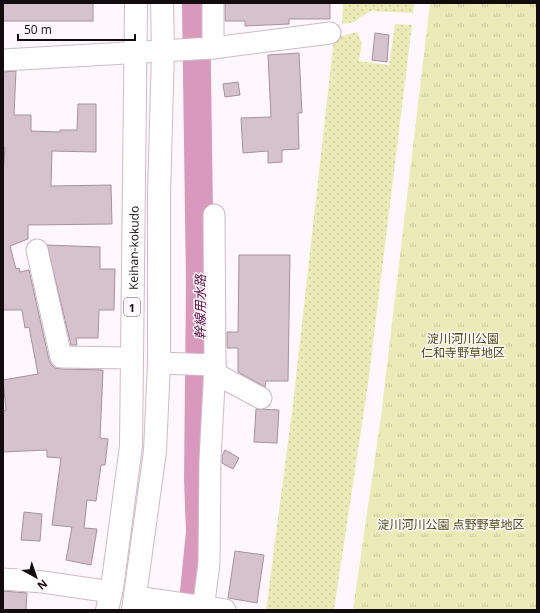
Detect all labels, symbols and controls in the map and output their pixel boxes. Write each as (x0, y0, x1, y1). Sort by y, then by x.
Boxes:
scale bar (18, 16, 135, 42)
text: 50 m (24, 21, 52, 38)
street label: Keihan-kokudo (124, 206, 142, 290)
water label: 幹線用水路 (191, 274, 209, 340)
road number: 1 (124, 298, 140, 316)
park label: 淀川河川公園 仁和寺野草地区 (421, 330, 505, 361)
park label: 淀川河川公園 点野野草地区 (377, 516, 525, 533)
north arrow (16, 557, 56, 597)
text: N (34, 576, 51, 594)

